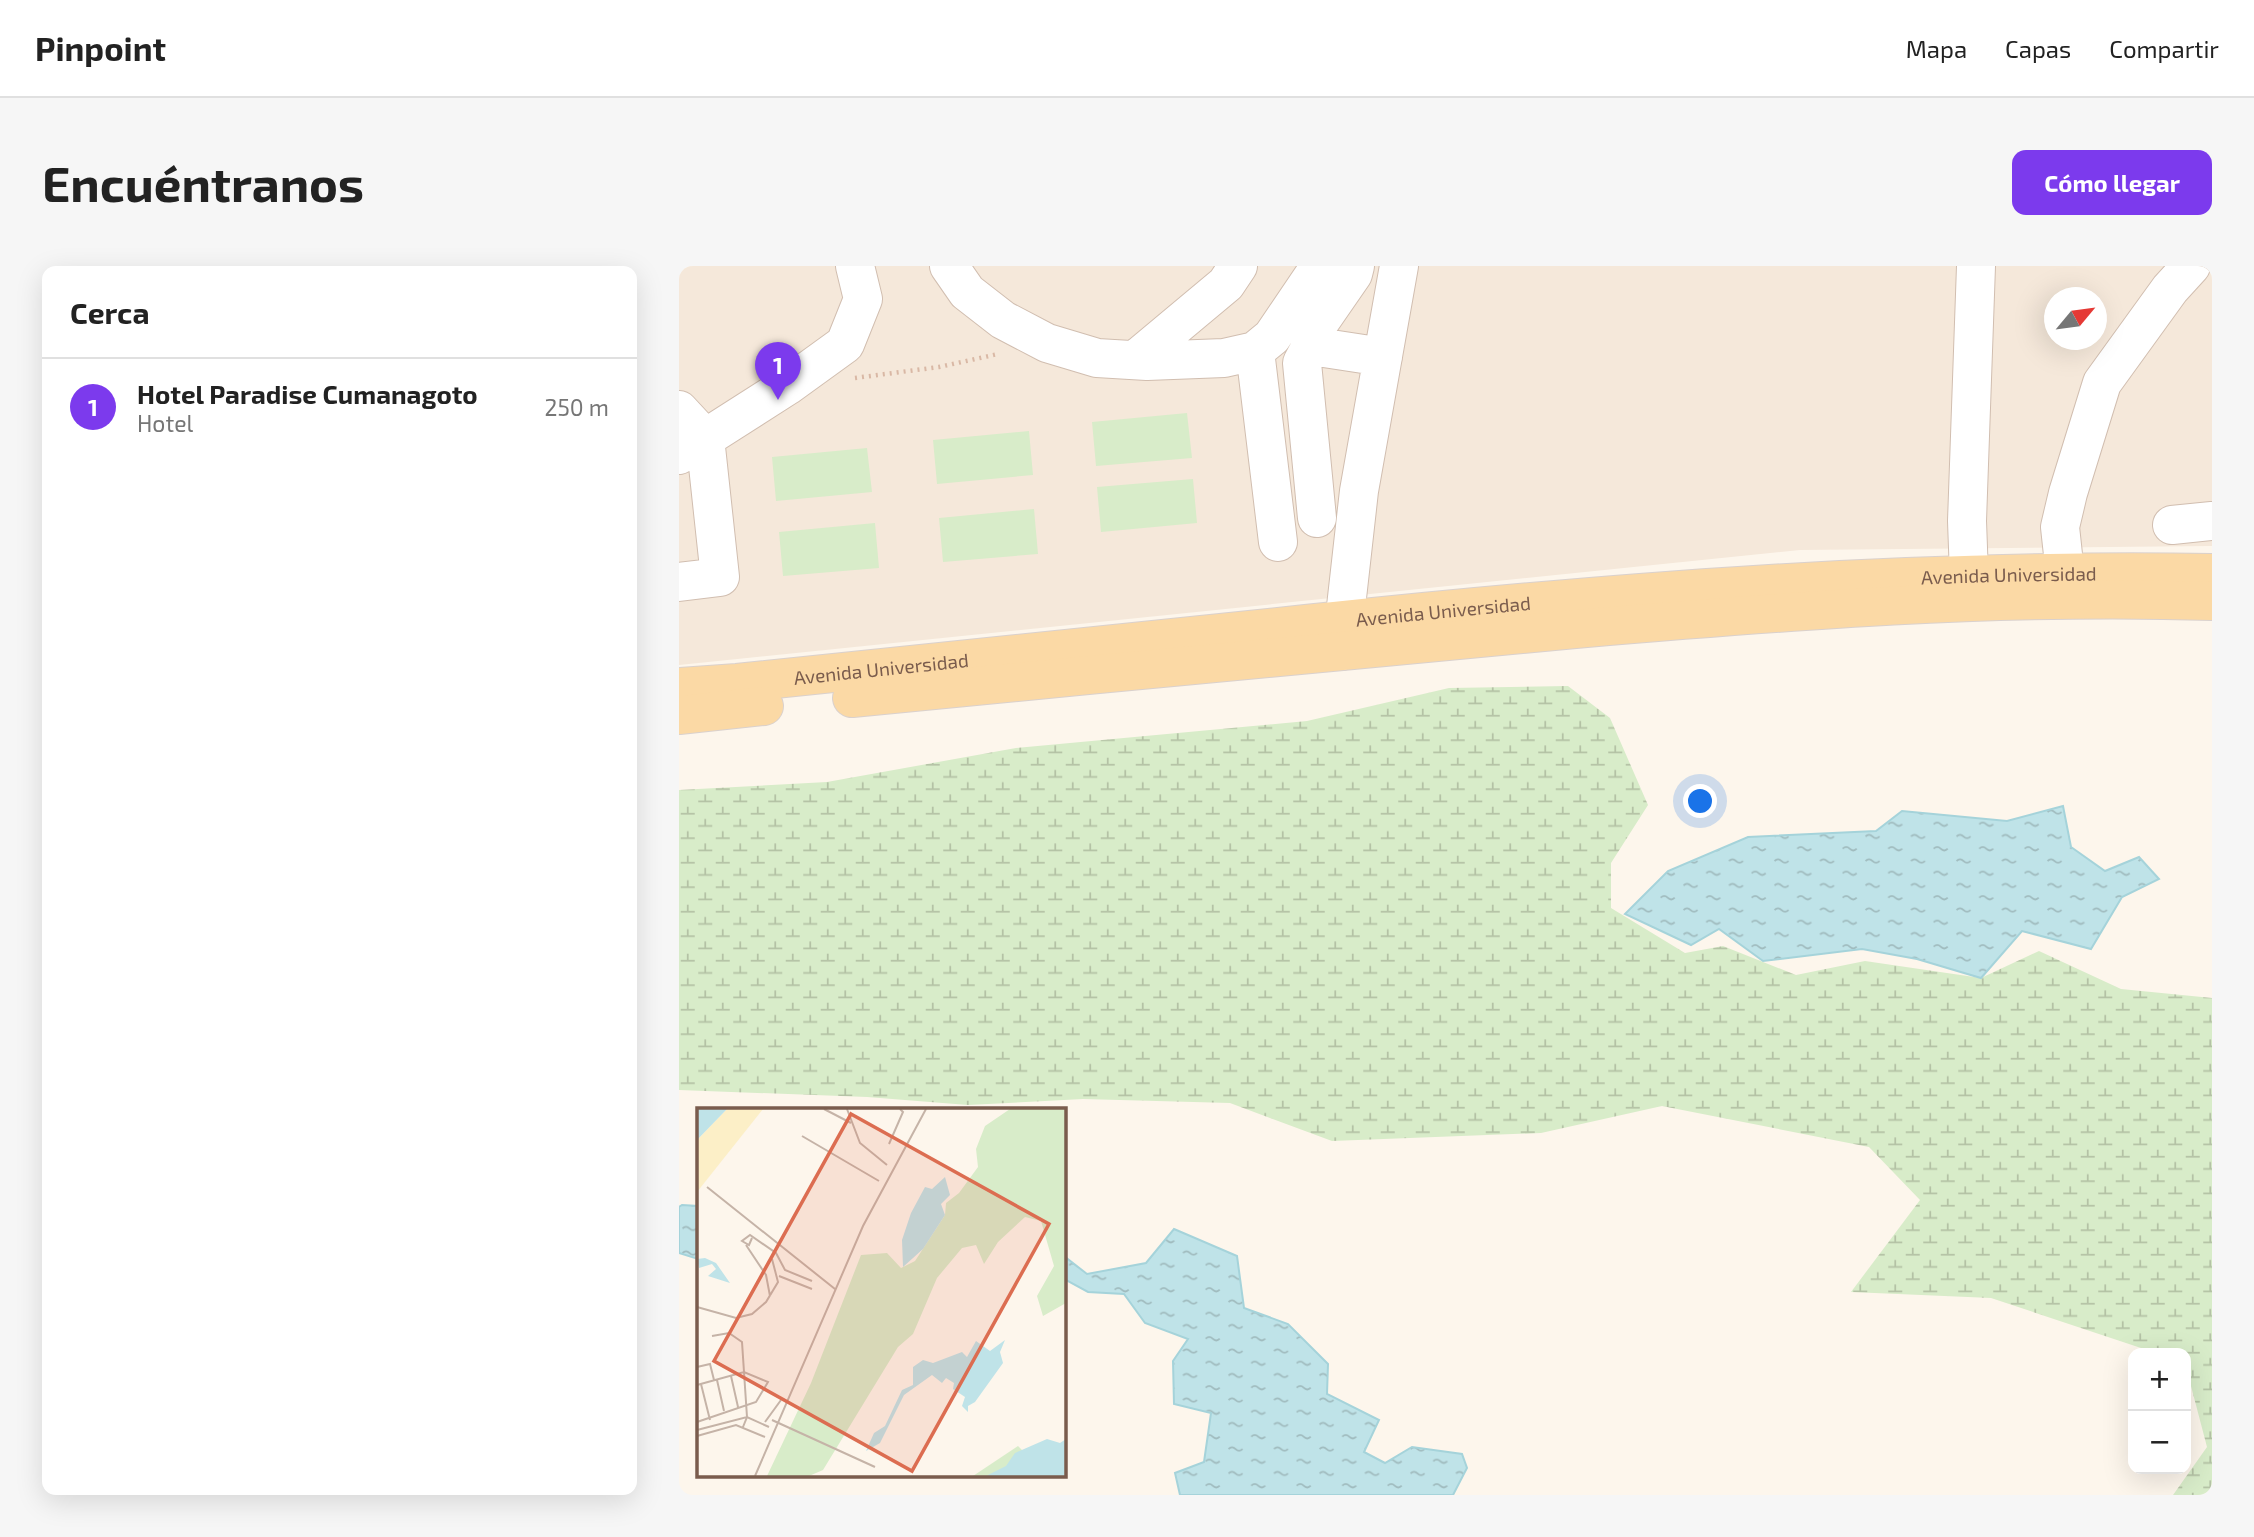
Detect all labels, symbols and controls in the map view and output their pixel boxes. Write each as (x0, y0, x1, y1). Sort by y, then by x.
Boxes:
text: Pinpoint (35, 28, 166, 68)
text: Mapa (1906, 34, 1967, 63)
text: Capas (2005, 34, 2071, 63)
text: Compartir (2109, 34, 2219, 63)
button: Cómo llegar (2012, 150, 2212, 215)
text: Encuéntranos (42, 153, 364, 212)
north arrow (2044, 287, 2107, 350)
text: Cerca (70, 294, 150, 330)
pin: 1 (755, 342, 801, 400)
text: Hotel Paradise Cumanagoto (137, 378, 478, 409)
text: 1 (88, 393, 98, 421)
text: 250 m (545, 393, 609, 421)
text: Hotel (137, 409, 193, 437)
street label: Avenida Universidad (1921, 561, 2097, 588)
street label: Avenida Universidad (1354, 590, 1532, 630)
street label: Avenida Universidad (792, 647, 970, 688)
your location (1683, 784, 1717, 818)
inset map (697, 1108, 1066, 1478)
map controls (2128, 1348, 2191, 1474)
button: + (2128, 1348, 2191, 1411)
button: − (2128, 1411, 2191, 1474)

